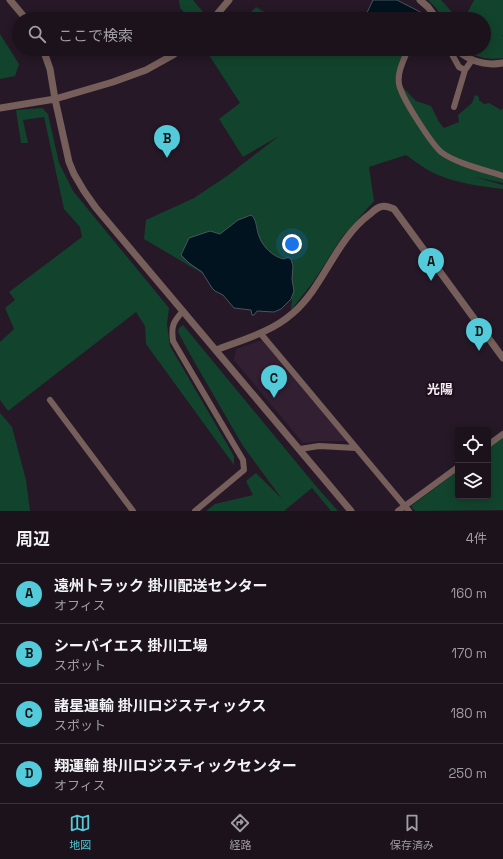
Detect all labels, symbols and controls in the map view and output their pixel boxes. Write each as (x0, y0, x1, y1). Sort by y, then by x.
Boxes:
search box (12, 12, 491, 56)
icon: search (26, 23, 48, 45)
text: ここで検索 (58, 26, 133, 45)
pin: B (154, 125, 180, 158)
your location (282, 234, 302, 254)
pin: A (418, 248, 444, 281)
pin: D (466, 318, 492, 351)
pin: C (261, 365, 287, 398)
district label: 光陽 (427, 381, 453, 398)
map controls (455, 427, 491, 499)
button: locate (455, 427, 491, 463)
button: layers (455, 463, 491, 499)
text: 周辺 (16, 528, 50, 550)
text: 4件 (466, 530, 487, 547)
text: 遠州トラック 掛川配送センター (54, 576, 268, 595)
text: A (25, 585, 33, 602)
text: 160 m (451, 585, 487, 602)
text: オフィス (54, 597, 106, 614)
text: シーバイエス 掛川工場 (54, 636, 208, 655)
text: B (25, 645, 33, 662)
text: 170 m (451, 645, 487, 662)
text: スポット (54, 657, 106, 674)
text: 諸星運輸 掛川ロジスティックス (54, 696, 266, 715)
text: C (25, 705, 33, 722)
text: 180 m (451, 705, 487, 722)
text: スポット (54, 717, 106, 734)
text: 翔運輸 掛川ロジスティックセンター (54, 756, 297, 775)
text: D (25, 765, 33, 782)
text: 250 m (449, 765, 487, 782)
text: オフィス (54, 777, 106, 794)
tab: 地図 (69, 812, 91, 852)
tab: 経路 (229, 812, 251, 852)
tab: 保存済み (390, 812, 434, 852)

